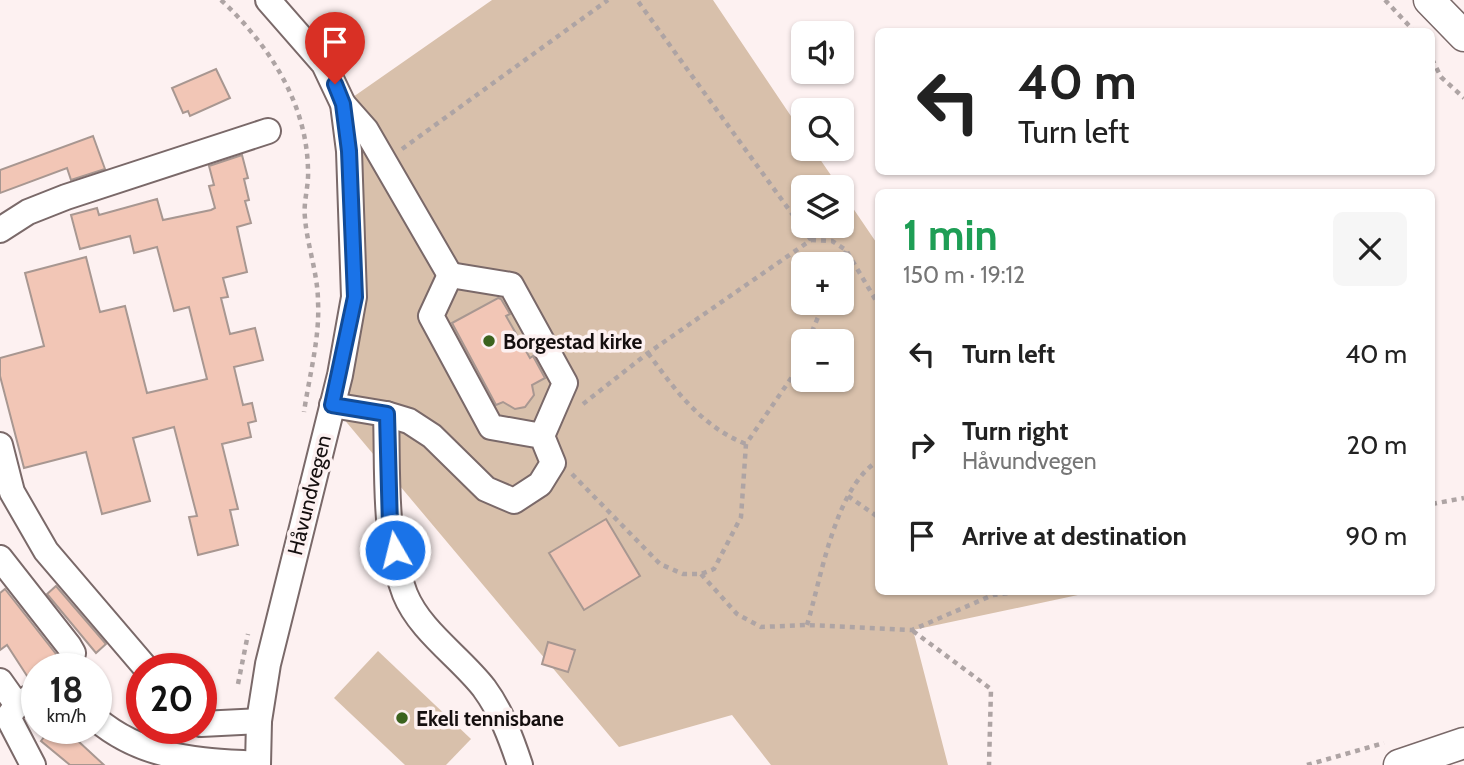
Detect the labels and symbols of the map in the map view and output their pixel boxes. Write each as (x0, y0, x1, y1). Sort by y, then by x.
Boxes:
pin (305, 12.0, 365, 84)
place label: Borgestad kirke (503, 329, 642, 354)
marker: Borgestad kirke (481, 333, 497, 349)
street label: Håvundvegen (282, 432, 336, 558)
position arrow (358, 513, 432, 587)
speed limit sign: 20 (126, 653, 217, 744)
place label: Ekeli tennisbane (416, 706, 564, 731)
marker: Ekeli tennisbane (394, 710, 410, 726)

